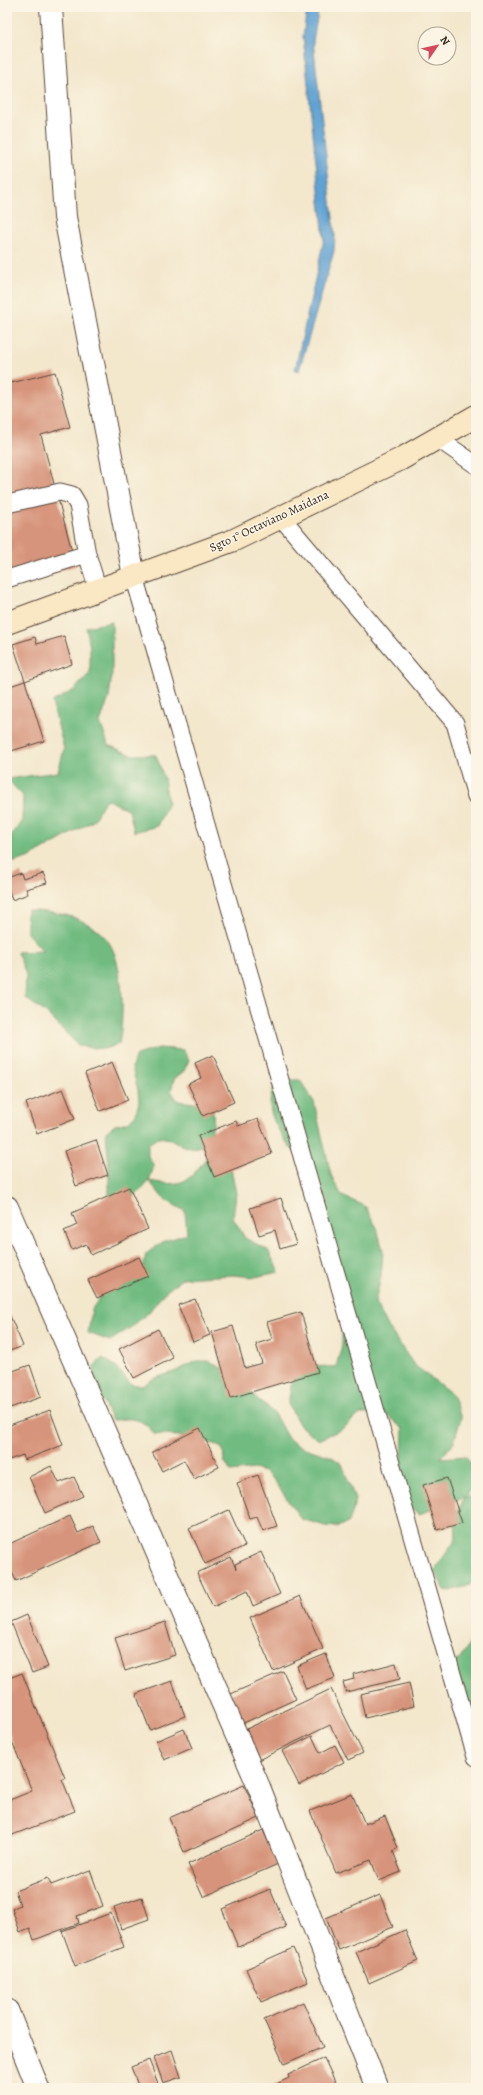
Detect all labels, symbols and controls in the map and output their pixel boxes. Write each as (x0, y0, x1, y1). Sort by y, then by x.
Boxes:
north arrow (417, 26, 457, 66)
text: N (436, 33, 453, 48)
street label: Sgto 1° Octaviano Maidana (207, 486, 332, 556)

